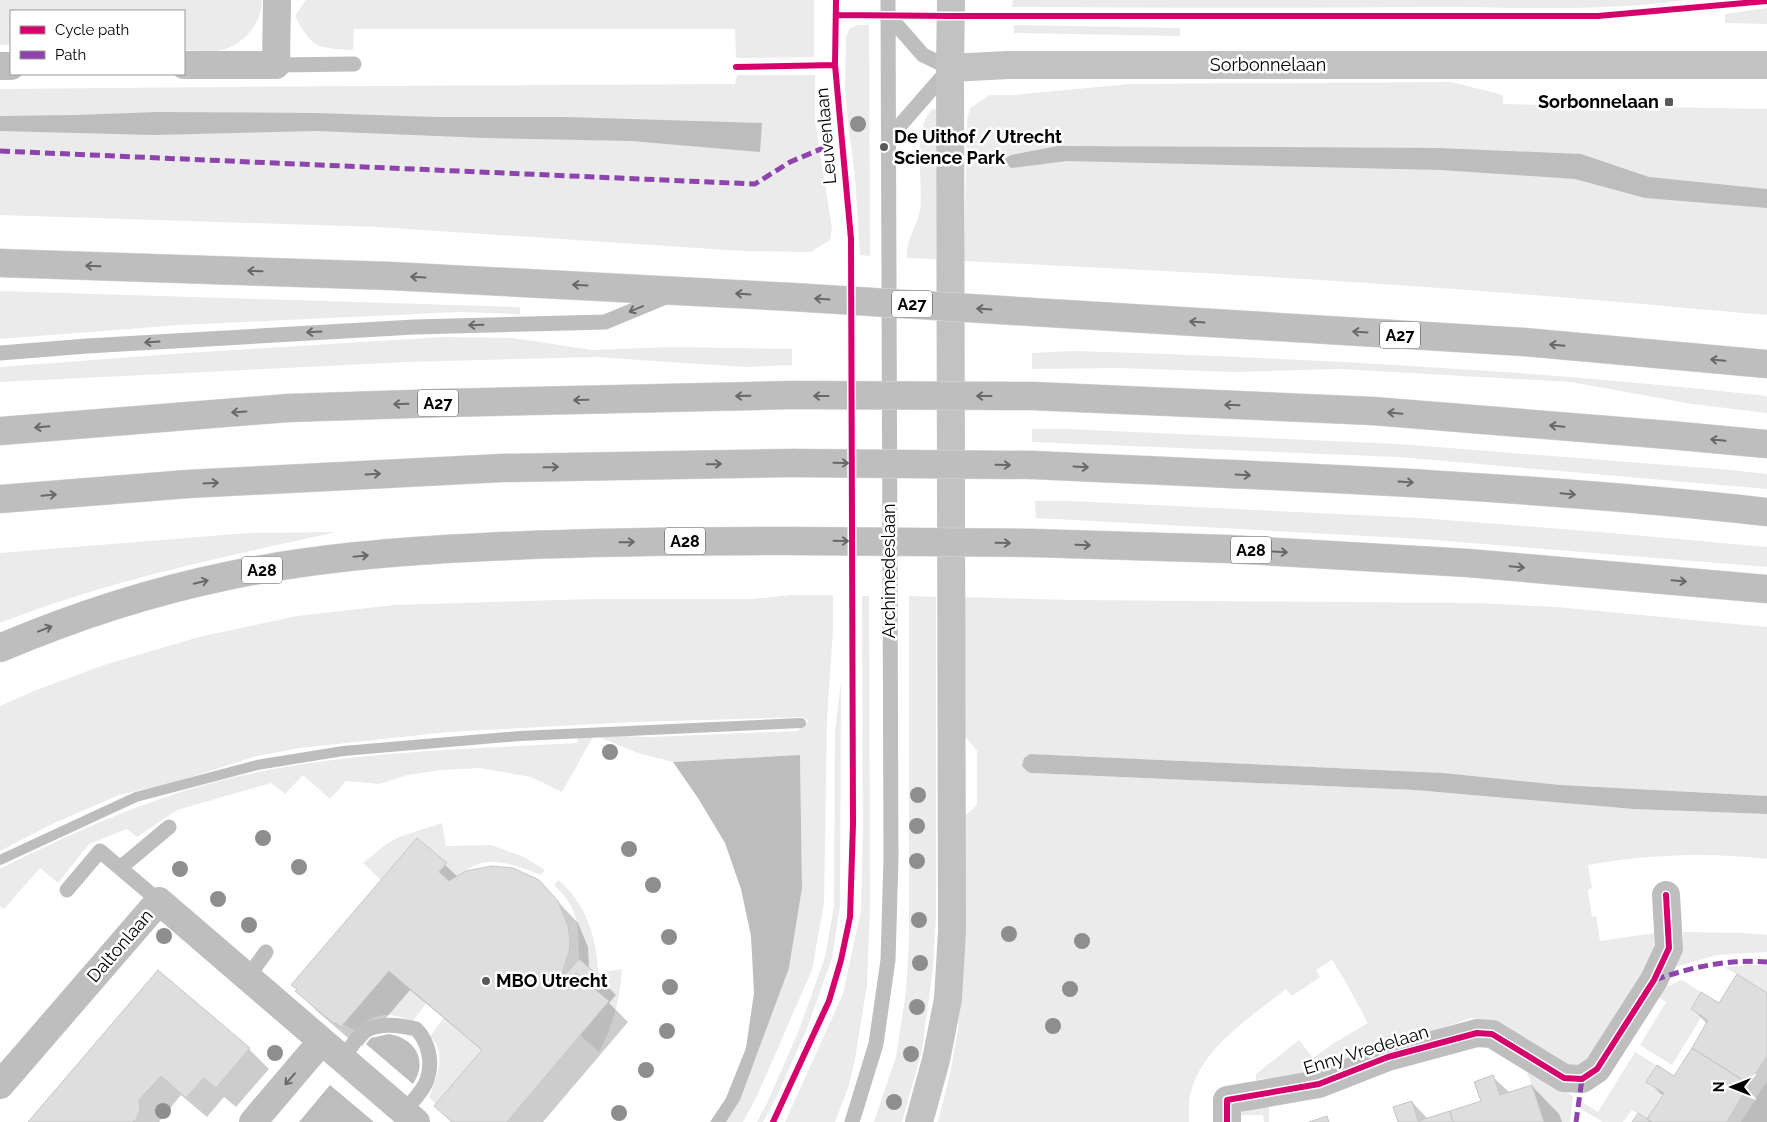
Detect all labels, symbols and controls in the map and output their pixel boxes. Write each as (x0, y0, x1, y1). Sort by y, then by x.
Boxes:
legend (10, 10, 185, 75)
text: Cycle path (55, 21, 129, 39)
text: Path (55, 46, 86, 64)
street label: Sorbonnelaan (1210, 54, 1326, 75)
street label: Leuvenlaan (811, 87, 840, 185)
place label: Sorbonnelaan (1538, 91, 1659, 112)
marker: Sorbonnelaan (1663, 96, 1675, 108)
place label: De Uithof / Utrecht Science Park (894, 126, 1062, 168)
marker: De Uithof / Utrecht Science Park (878, 141, 890, 153)
one-way arrow (85, 261, 101, 270)
one-way arrow (247, 266, 264, 276)
one-way arrow (410, 272, 426, 282)
one-way arrow (572, 280, 588, 290)
one-way arrow (735, 289, 751, 298)
road number: A27 (892, 290, 932, 318)
one-way arrow (814, 294, 830, 303)
one-way arrow (976, 304, 992, 314)
one-way arrow (629, 305, 644, 315)
one-way arrow (1190, 318, 1206, 327)
one-way arrow (468, 321, 484, 330)
road number: A27 (1380, 322, 1420, 348)
one-way arrow (306, 328, 322, 337)
one-way arrow (1352, 328, 1368, 337)
one-way arrow (144, 338, 160, 347)
one-way arrow (1549, 340, 1565, 350)
one-way arrow (1711, 355, 1727, 365)
road number: A27 (418, 389, 458, 416)
one-way arrow (813, 391, 830, 401)
one-way arrow (976, 391, 992, 401)
one-way arrow (736, 392, 752, 401)
one-way arrow (573, 395, 590, 405)
one-way arrow (393, 400, 409, 409)
one-way arrow (1225, 400, 1241, 409)
one-way arrow (231, 408, 247, 417)
one-way arrow (1387, 408, 1403, 417)
one-way arrow (1549, 421, 1565, 430)
one-way arrow (35, 423, 51, 432)
one-way arrow (1711, 435, 1727, 445)
one-way arrow (832, 458, 849, 468)
one-way arrow (705, 459, 721, 469)
one-way arrow (995, 460, 1011, 470)
one-way arrow (542, 462, 559, 472)
one-way arrow (1073, 463, 1089, 472)
one-way arrow (365, 470, 381, 479)
one-way arrow (1235, 470, 1251, 479)
one-way arrow (202, 478, 218, 487)
one-way arrow (1398, 478, 1414, 487)
one-way arrow (1560, 489, 1576, 498)
one-way arrow (40, 490, 56, 500)
street label: Archimedeslaan (878, 503, 899, 639)
road number: A28 (665, 528, 705, 554)
road number: A28 (1231, 536, 1271, 564)
one-way arrow (618, 537, 635, 547)
one-way arrow (833, 537, 849, 546)
one-way arrow (995, 538, 1011, 548)
one-way arrow (1074, 540, 1091, 550)
one-way arrow (1272, 547, 1288, 556)
one-way arrow (353, 551, 369, 561)
road number: A28 (242, 556, 282, 584)
one-way arrow (1508, 562, 1524, 572)
one-way arrow (1670, 576, 1686, 586)
one-way arrow (192, 577, 208, 586)
one-way arrow (37, 624, 52, 634)
street label: Daltonlaan (82, 905, 157, 986)
place label: MBO Utrecht (496, 970, 608, 991)
marker: MBO Utrecht (480, 975, 492, 987)
street label: Enny Vredelaan (1301, 1021, 1431, 1079)
north arrow (1707, 1062, 1757, 1112)
one-way arrow (284, 1072, 295, 1085)
text: N (1711, 1082, 1727, 1092)

